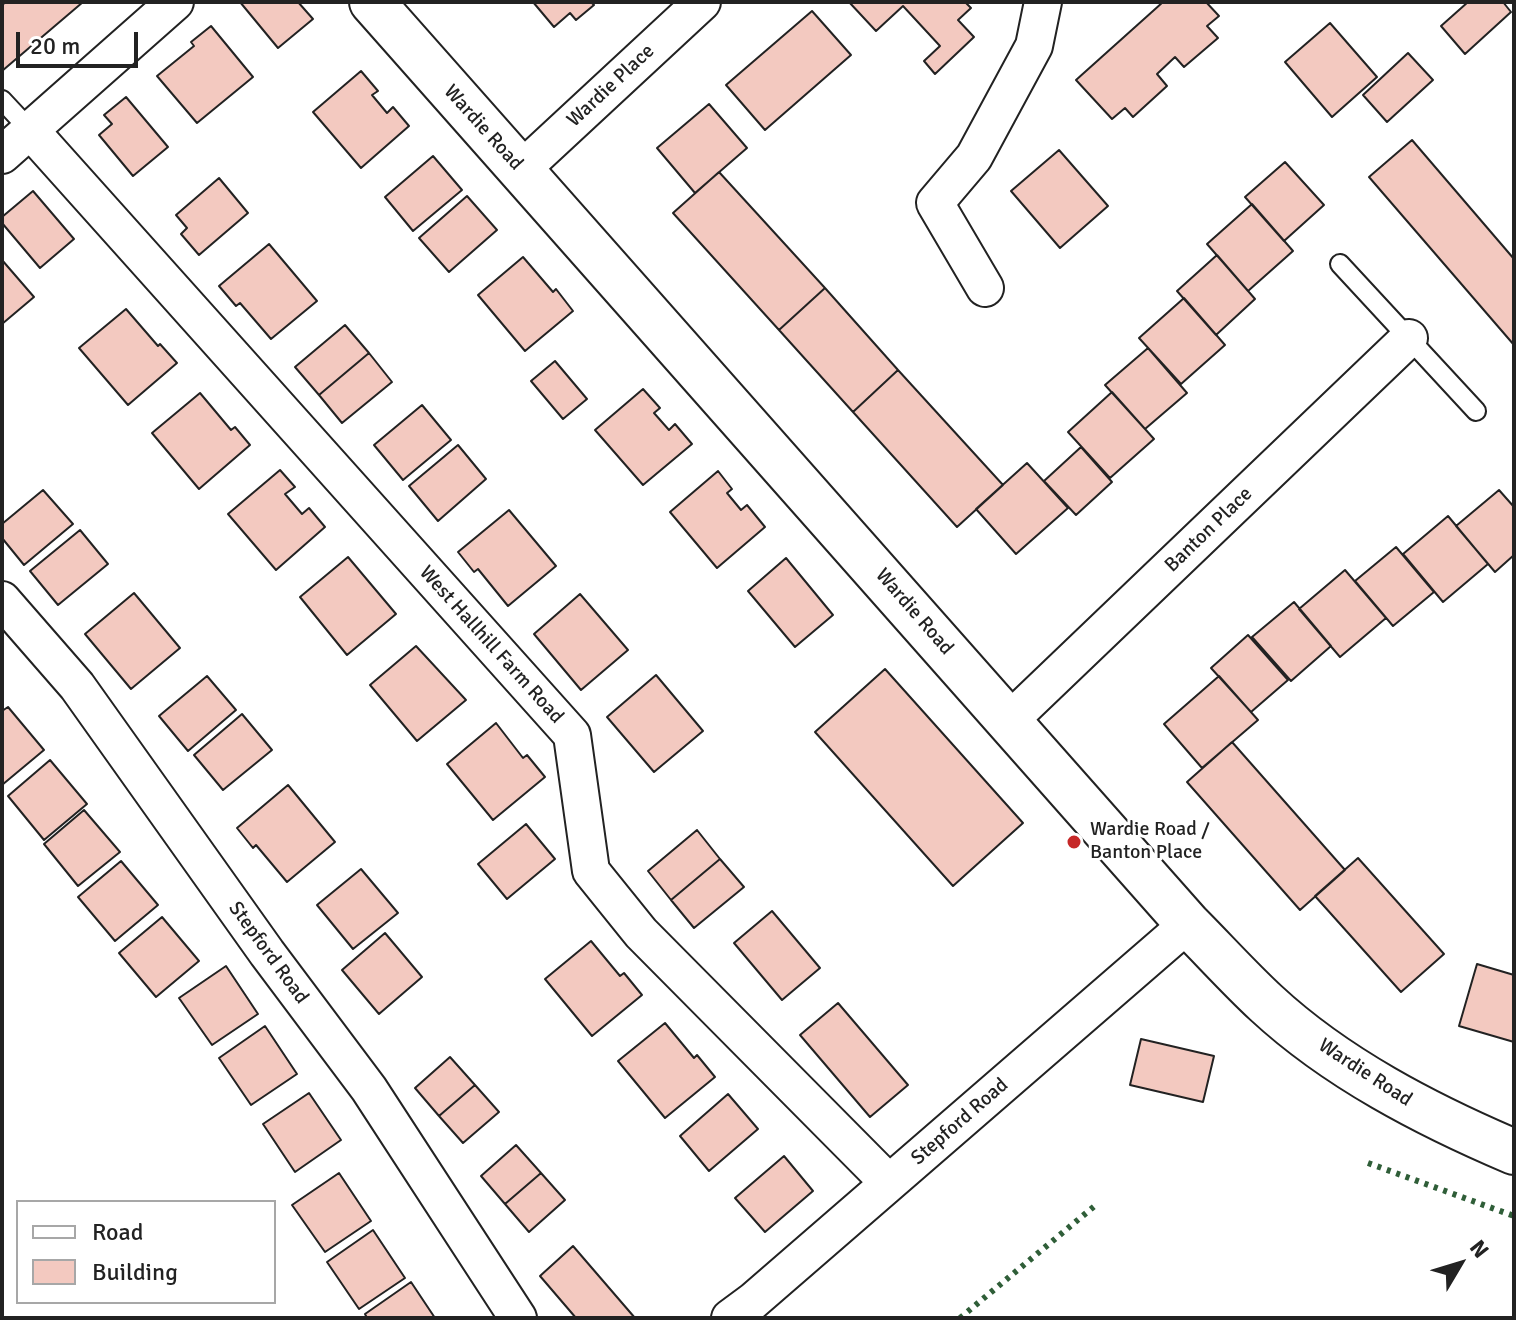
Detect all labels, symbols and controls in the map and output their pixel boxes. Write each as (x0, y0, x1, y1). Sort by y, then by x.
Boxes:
scale bar (20, 16, 142, 66)
text: 20 m (30, 31, 80, 61)
street label: Wardie Place (562, 40, 660, 132)
street label: Wardie Road (438, 80, 528, 176)
street label: Banton Place (1160, 482, 1258, 578)
street label: West Hallhill Farm Road (414, 561, 568, 729)
street label: Wardie Road (870, 564, 958, 660)
place label: Wardie Road / Banton Place (1090, 818, 1210, 865)
marker: Wardie Road / Banton Place (1065, 833, 1083, 851)
street label: Stepford Road (223, 897, 313, 1009)
street label: Wardie Road (1314, 1034, 1416, 1112)
street label: Stepford Road (907, 1073, 1013, 1171)
legend (16, 1200, 276, 1304)
text: Road (92, 1217, 143, 1247)
north arrow (1420, 1224, 1500, 1304)
text: N (1464, 1235, 1495, 1263)
text: Building (92, 1257, 178, 1287)

